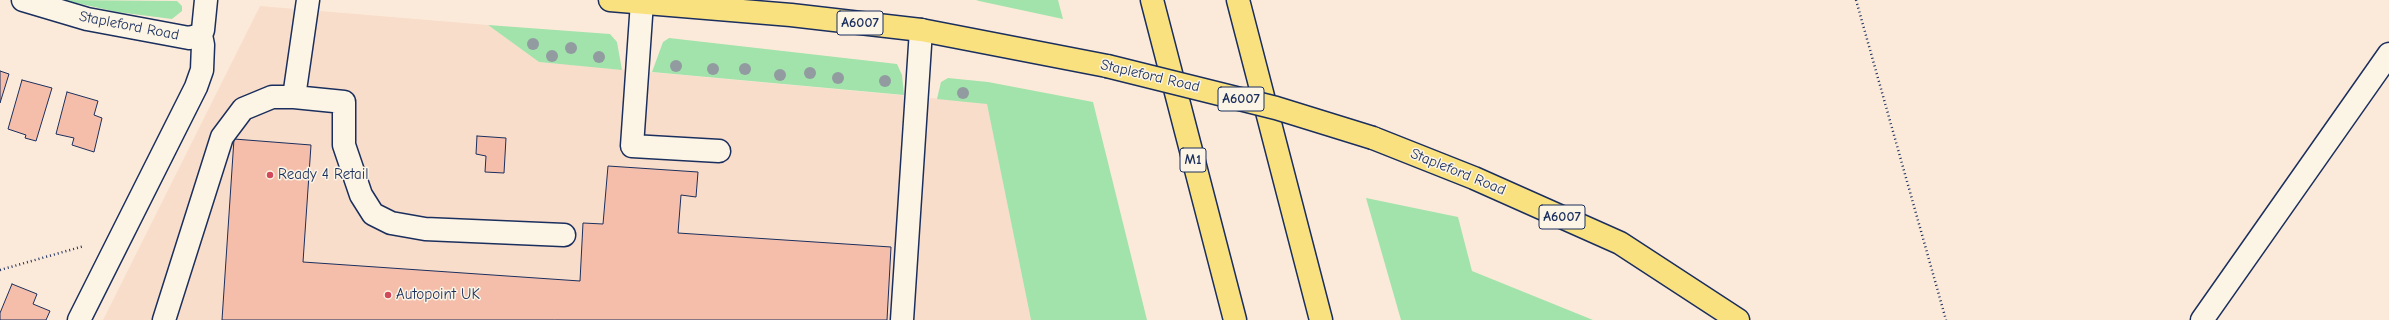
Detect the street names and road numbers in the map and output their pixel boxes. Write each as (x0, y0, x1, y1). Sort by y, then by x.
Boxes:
street label: Stapleford Road (78, 7, 180, 45)
road number: A6007 (837, 11, 883, 35)
street label: Stapleford Road (1099, 56, 1201, 96)
road number: A6007 (1218, 87, 1264, 111)
street label: Stapleford Road (1408, 145, 1508, 199)
road number: M1 (1180, 148, 1206, 172)
road number: A6007 (1539, 205, 1585, 229)

